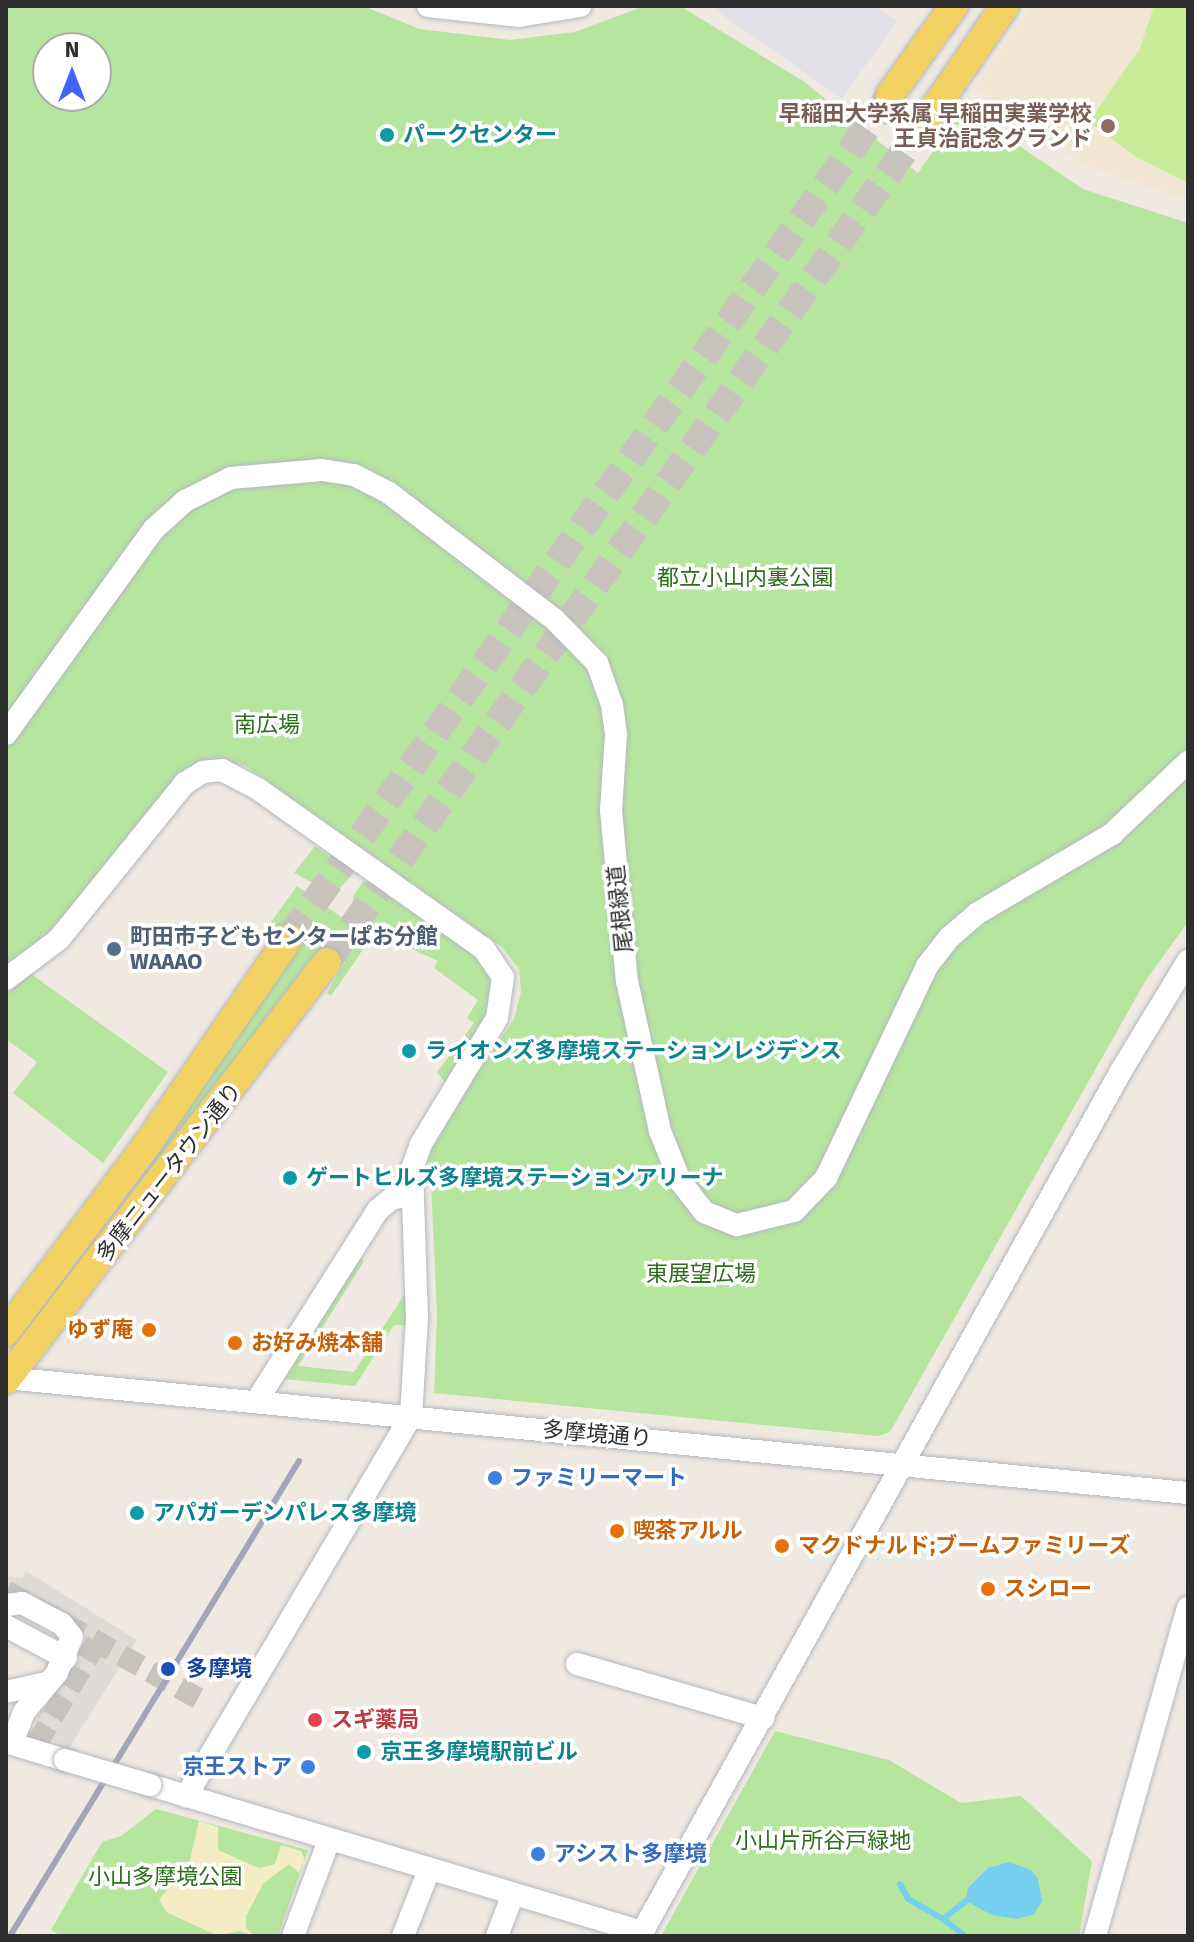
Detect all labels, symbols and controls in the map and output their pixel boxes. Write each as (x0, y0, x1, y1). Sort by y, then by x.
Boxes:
north arrow (32, 32, 112, 112)
text: N (65, 36, 79, 63)
place label: 早稲田大学系属 早稲田実業学校 王貞治記念グランド (779, 100, 1092, 152)
marker: 早稲田大学系属 早稲田実業学校 王貞治記念グランド (1099, 117, 1117, 135)
place label: パークセンター (403, 122, 557, 148)
marker: パークセンター (378, 126, 396, 144)
park label: 都立小山内裏公園 (657, 565, 833, 591)
park label: 南広場 (234, 712, 300, 738)
street label: 尾根緑道 (602, 864, 638, 954)
place label: 町田市子どもセンターぱお分館 WAAAO (130, 923, 438, 974)
marker: 町田市子どもセンターぱお分館 WAAAO (105, 940, 123, 958)
place label: ライオンズ多摩境ステーションレジデンス (425, 1038, 843, 1064)
marker: ライオンズ多摩境ステーションレジデンス (400, 1042, 418, 1060)
street label: 多摩ニュータウン通り (91, 1077, 247, 1267)
place label: ゲートヒルズ多摩境ステーションアリーナ (306, 1165, 724, 1191)
marker: ゲートヒルズ多摩境ステーションアリーナ (281, 1169, 299, 1187)
park label: 東展望広場 (646, 1261, 756, 1287)
place label: ゆず庵 (67, 1317, 133, 1343)
marker: ゆず庵 (140, 1321, 158, 1339)
place label: お好み焼本舗 (251, 1330, 383, 1356)
marker: お好み焼本舗 (226, 1334, 244, 1352)
street label: 多摩境通り (541, 1416, 653, 1452)
place label: ファミリーマート (511, 1465, 687, 1491)
marker: ファミリーマート (486, 1469, 504, 1487)
place label: アパガーデンパレス多摩境 (153, 1500, 417, 1526)
marker: アパガーデンパレス多摩境 (128, 1504, 146, 1522)
place label: 喫茶アルル (633, 1518, 743, 1544)
marker: 喫茶アルル (608, 1522, 626, 1540)
place label: マクドナルド;ブームファミリーズ (798, 1533, 1133, 1559)
marker: マクドナルド;ブームファミリーズ (773, 1537, 791, 1555)
place label: スシロー (1004, 1576, 1092, 1602)
marker: スシロー (979, 1580, 997, 1598)
place label: 多摩境 (186, 1656, 252, 1682)
marker: 多摩境 (157, 1658, 179, 1680)
place label: スギ薬局 (331, 1707, 419, 1733)
marker: スギ薬局 (306, 1711, 324, 1729)
place label: 京王多摩境駅前ビル (380, 1739, 578, 1765)
marker: 京王多摩境駅前ビル (355, 1743, 373, 1761)
place label: 京王ストア (182, 1754, 292, 1780)
marker: 京王ストア (299, 1758, 317, 1776)
park label: 小山片所谷戸緑地 (735, 1828, 911, 1854)
place label: アシスト多摩境 (554, 1841, 708, 1867)
marker: アシスト多摩境 (529, 1845, 547, 1863)
park label: 小山多摩境公園 (88, 1864, 242, 1890)

